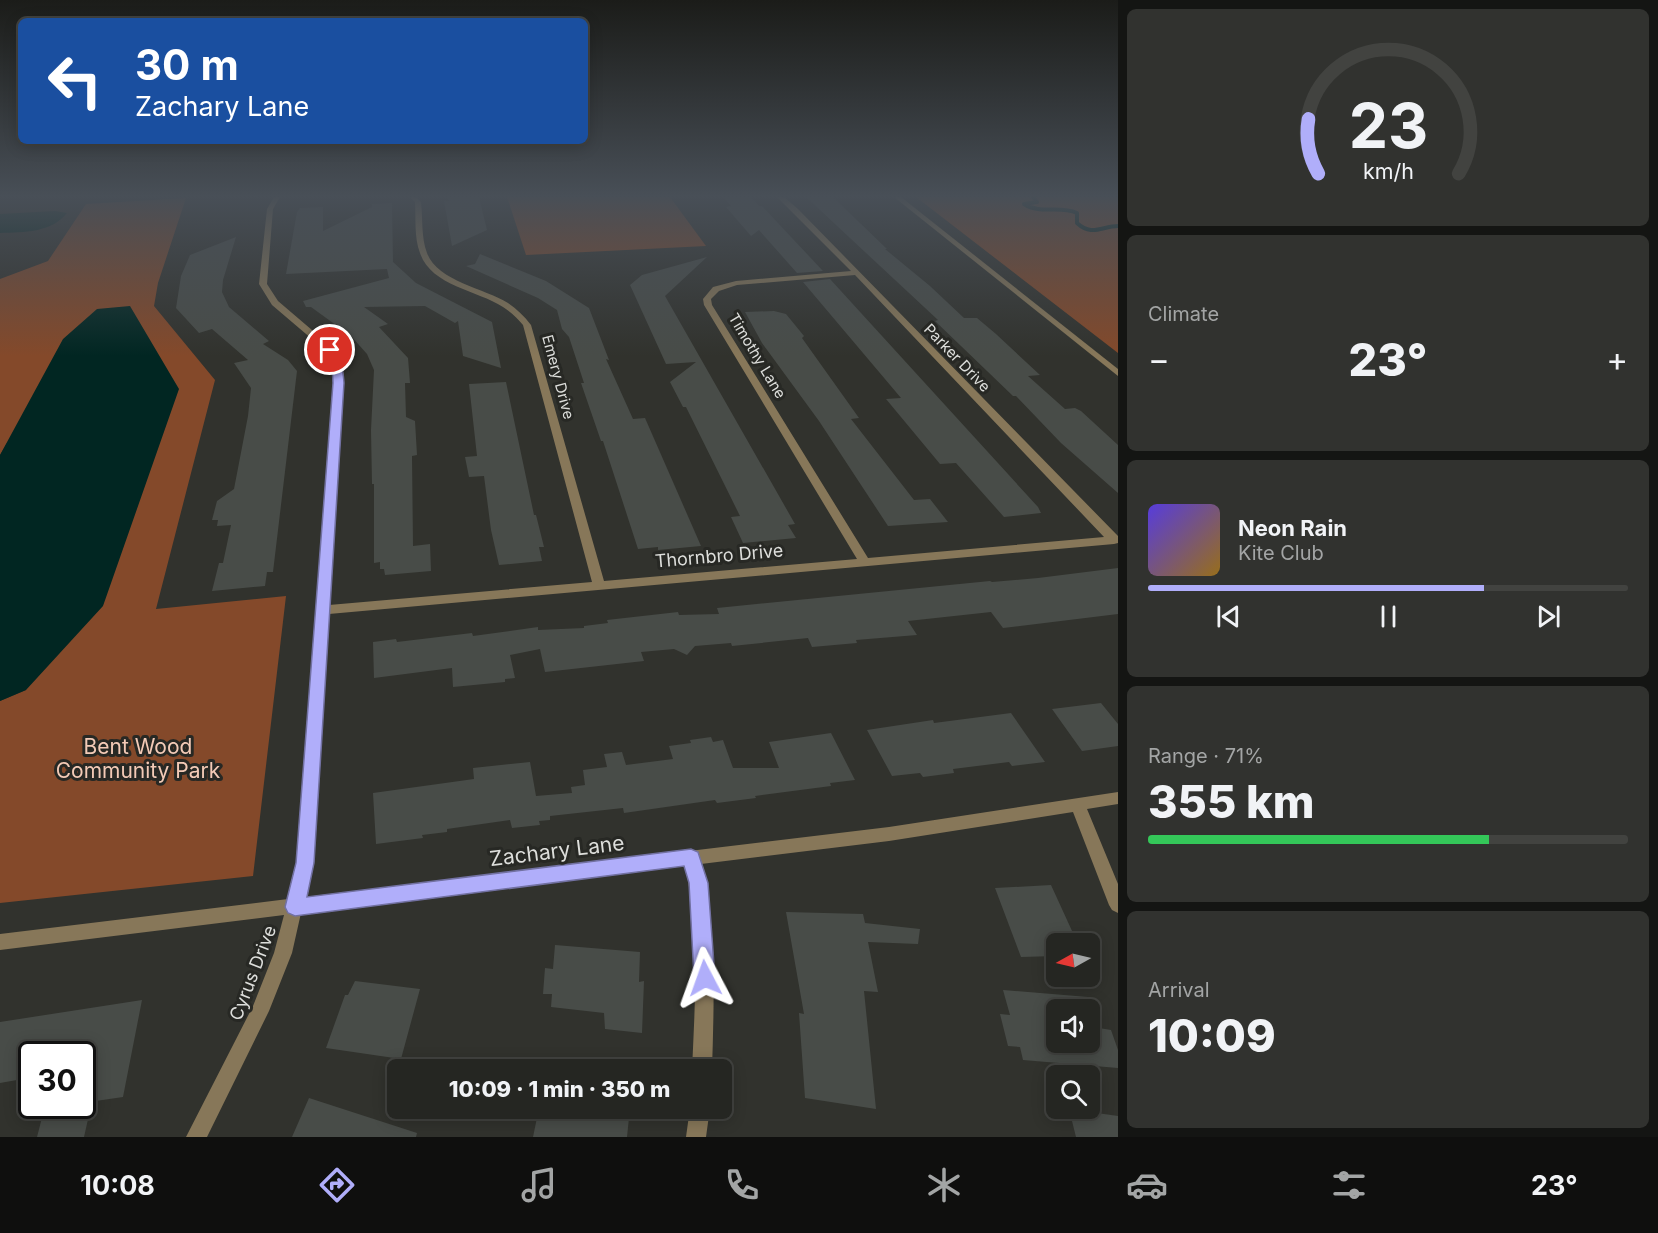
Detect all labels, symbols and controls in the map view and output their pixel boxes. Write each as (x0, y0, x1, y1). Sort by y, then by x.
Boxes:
text: 30 m (135, 39, 239, 90)
icon: left (36, 42, 114, 120)
text: 23 (1348, 88, 1428, 163)
text: Zachary Lane (135, 90, 309, 123)
text: km/h (1363, 159, 1413, 185)
text: Climate (1148, 302, 1219, 326)
street label: Timothy Lane (725, 310, 790, 402)
street label: Parker Drive (920, 320, 995, 396)
pin (304, 324, 355, 375)
text: 23° (1349, 332, 1427, 387)
icon: arrive (313, 333, 346, 366)
street label: Emery Drive (538, 333, 579, 421)
text: − (1148, 339, 1170, 379)
text: + (1606, 339, 1628, 379)
text: Neon Rain (1238, 515, 1347, 541)
street label: Thornbro Drive (654, 539, 784, 572)
text: Kite Club (1238, 541, 1324, 565)
icon: previous (1212, 600, 1245, 633)
icon: pause (1372, 600, 1405, 633)
icon: next (1532, 600, 1565, 633)
park label: Bent Wood Community Park (56, 734, 221, 783)
text: Range · 71% (1148, 744, 1264, 768)
text: 355 km (1148, 774, 1314, 829)
street label: Zachary Lane (488, 830, 626, 871)
street label: Cyrus Drive (225, 922, 280, 1023)
north arrow (1046, 933, 1100, 987)
map controls (1046, 933, 1100, 1119)
position arrow (673, 946, 737, 1010)
text: Arrival (1148, 978, 1210, 1002)
button: sound (1046, 999, 1100, 1053)
text: 10:09 (1148, 1008, 1276, 1063)
speed limit sign: 30 (18, 1041, 96, 1119)
button: search (1046, 1065, 1100, 1119)
text: 10:09 · 1 min · 350 m (449, 1076, 670, 1102)
icon: directions (316, 1164, 358, 1206)
icon: music (518, 1164, 560, 1206)
icon: phone (721, 1164, 763, 1206)
icon: climate (923, 1164, 965, 1206)
icon: car (1126, 1164, 1168, 1206)
icon: filters (1328, 1164, 1370, 1206)
text: 10:08 (80, 1169, 155, 1202)
text: 23° (1531, 1169, 1578, 1202)

